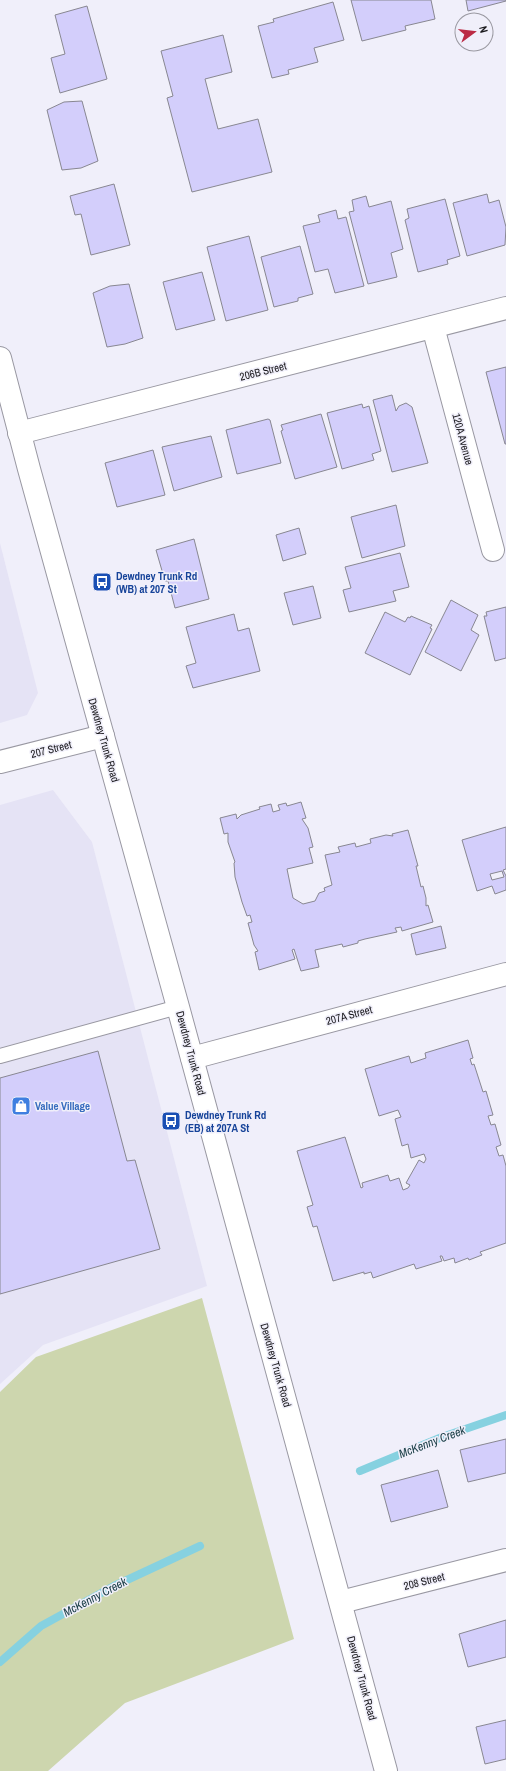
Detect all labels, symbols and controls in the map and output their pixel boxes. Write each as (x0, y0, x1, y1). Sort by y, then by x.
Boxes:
north arrow (454, 12, 494, 52)
text: N (476, 24, 491, 34)
street label: 206B Street (238, 358, 288, 384)
street label: 120A Avenue (449, 412, 477, 466)
place label: Dewdney Trunk Rd (WB) at 207 St (116, 569, 197, 596)
bus stop icon: Dewdney Trunk Rd (WB) at 207 St (91, 571, 113, 593)
street label: Dewdney Trunk Road (85, 696, 123, 784)
street label: 207 Street (29, 737, 73, 761)
street label: 207A Street (324, 1002, 374, 1028)
street label: Dewdney Trunk Road (173, 1009, 209, 1097)
shop icon: Value Village (10, 1095, 32, 1117)
place label: Value Village (35, 1099, 90, 1113)
place label: Dewdney Trunk Rd (EB) at 207A St (185, 1108, 266, 1135)
bus stop icon: Dewdney Trunk Rd (EB) at 207A St (160, 1110, 182, 1132)
street label: Dewdney Trunk Road (257, 1321, 295, 1409)
water label: McKenny Creek (396, 1422, 469, 1462)
street label: 208 Street (402, 1569, 446, 1593)
water label: McKenny Creek (60, 1573, 131, 1620)
street label: Dewdney Trunk Road (344, 1634, 380, 1722)

